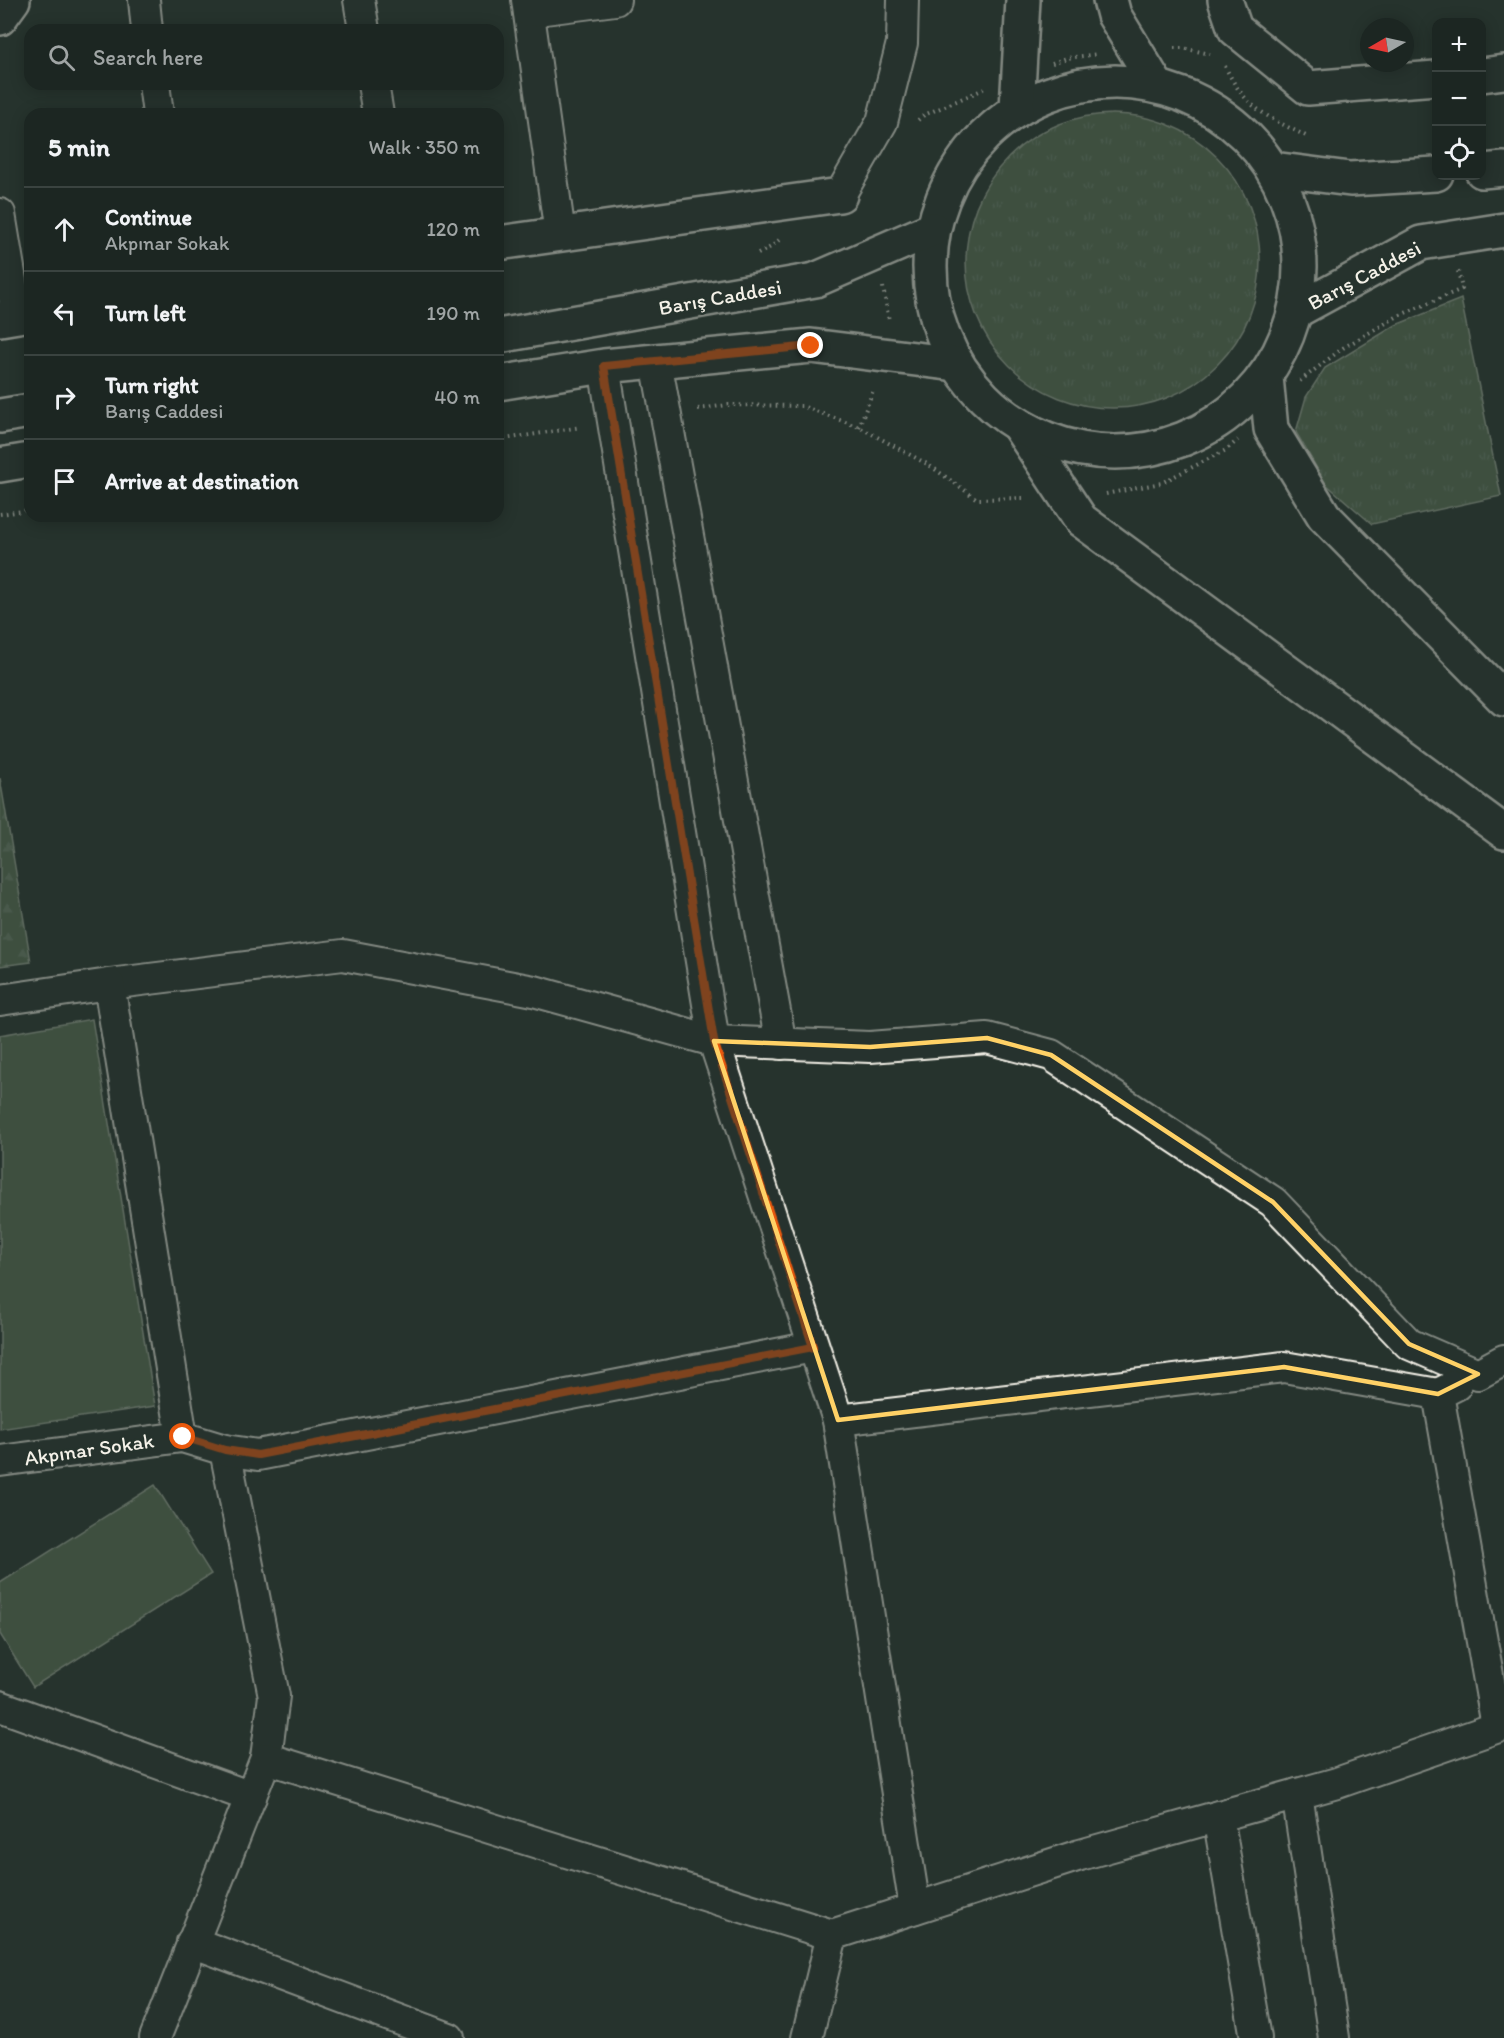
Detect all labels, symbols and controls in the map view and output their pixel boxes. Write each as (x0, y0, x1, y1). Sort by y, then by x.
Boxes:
north arrow (1360, 18, 1414, 72)
map controls (1432, 18, 1486, 180)
button: + (1432, 18, 1486, 72)
search box (24, 24, 504, 90)
icon: search (45, 41, 78, 74)
text: Search here (93, 44, 203, 71)
button: − (1432, 72, 1486, 126)
button: locate (1432, 126, 1486, 180)
text: 5 min (48, 131, 110, 163)
text: Walk · 350 m (369, 135, 480, 159)
text: Continue (105, 204, 192, 231)
icon: ahead (48, 213, 81, 246)
text: 120 m (427, 217, 480, 241)
text: Akpınar Sokak (105, 231, 229, 255)
street label: Barış Caddesi (1303, 235, 1425, 315)
street label: Barış Caddesi (657, 274, 783, 320)
icon: left (48, 297, 81, 330)
text: Turn left (105, 300, 186, 327)
text: 190 m (427, 301, 480, 325)
route end (797, 332, 823, 358)
text: Turn right (105, 372, 199, 399)
icon: right (48, 381, 81, 414)
text: 40 m (434, 385, 480, 409)
text: Barış Caddesi (105, 399, 223, 423)
icon: arrive (48, 465, 81, 498)
text: Arrive at destination (105, 468, 299, 495)
route start (169, 1423, 195, 1449)
street label: Akpınar Sokak (23, 1428, 156, 1470)

